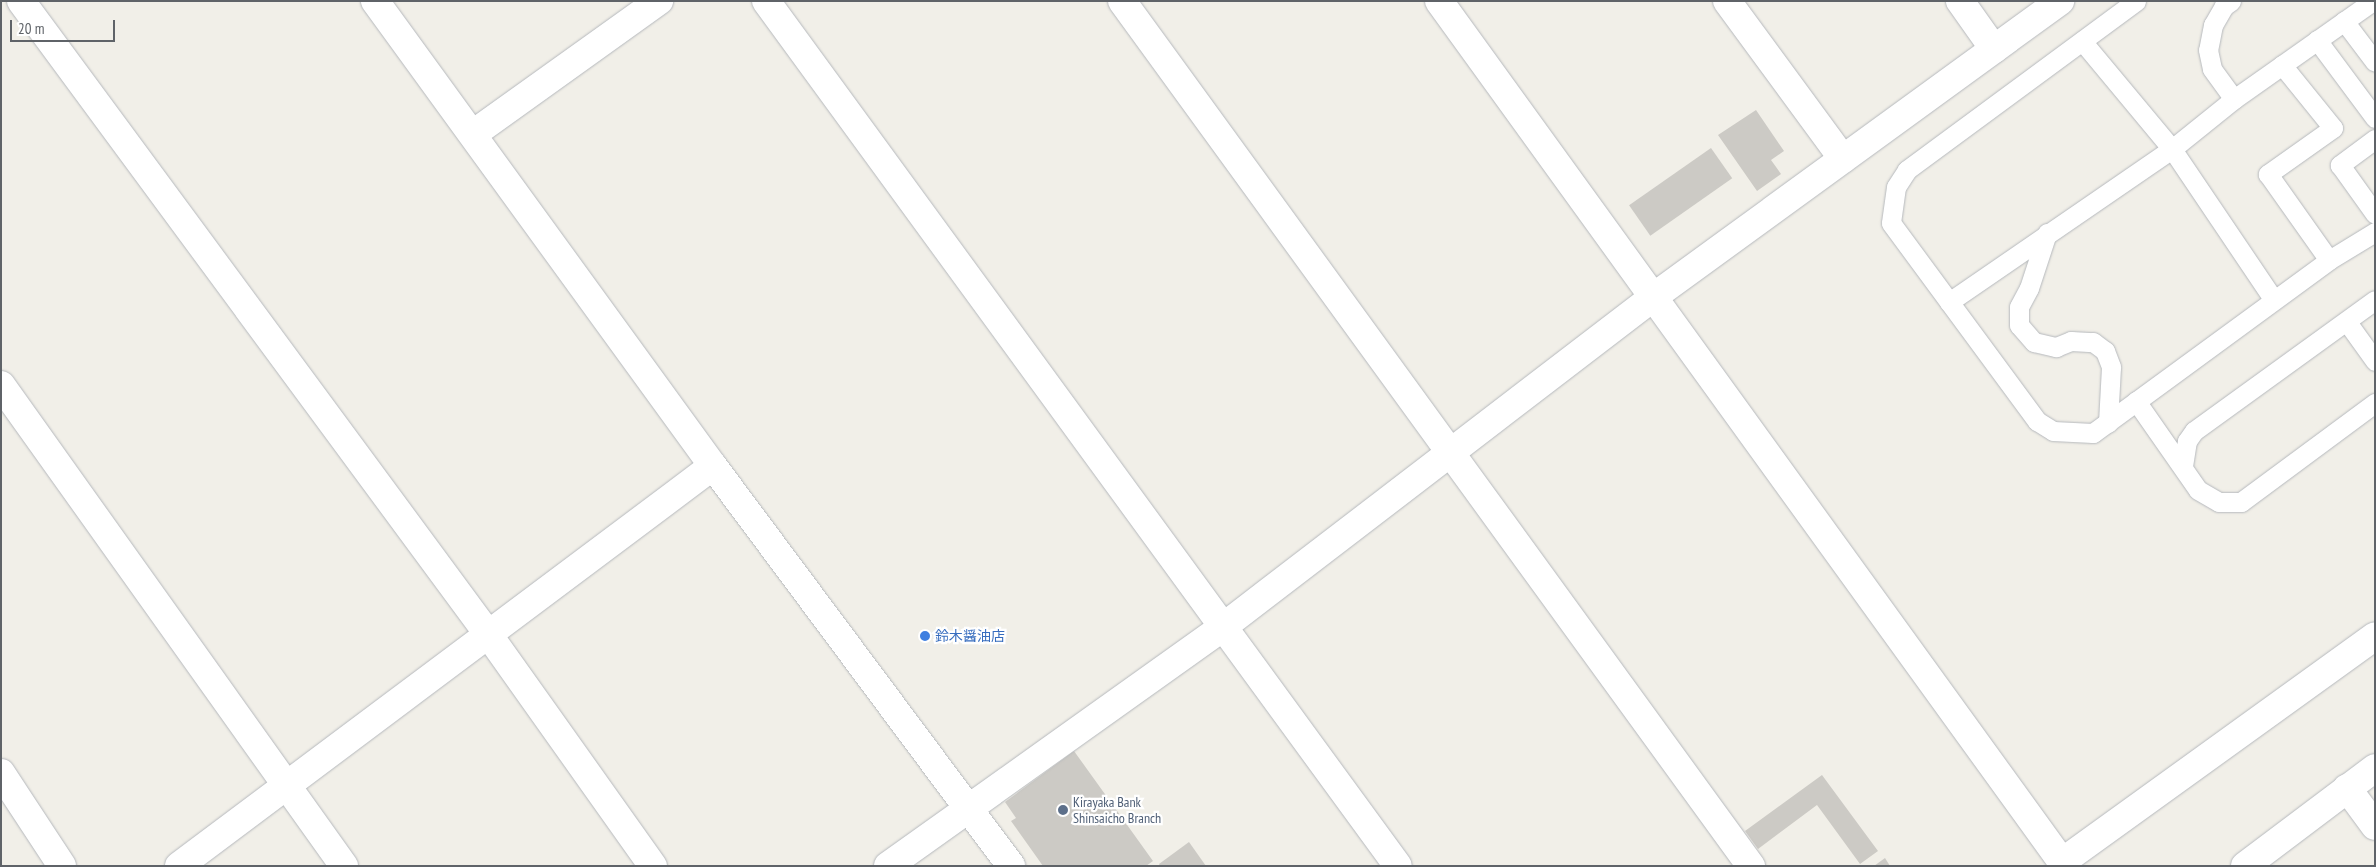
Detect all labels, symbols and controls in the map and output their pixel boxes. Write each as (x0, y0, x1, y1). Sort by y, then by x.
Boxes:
scale bar (12, 10, 118, 42)
text: 20 m (18, 19, 44, 38)
place label: 鈴木醤油店 (935, 628, 1005, 644)
marker: 鈴木醤油店 (919, 630, 931, 642)
place label: Kirayaka Bank Shinsaicho Branch (1073, 794, 1161, 826)
marker: Kirayaka Bank Shinsaicho Branch (1057, 804, 1069, 816)

